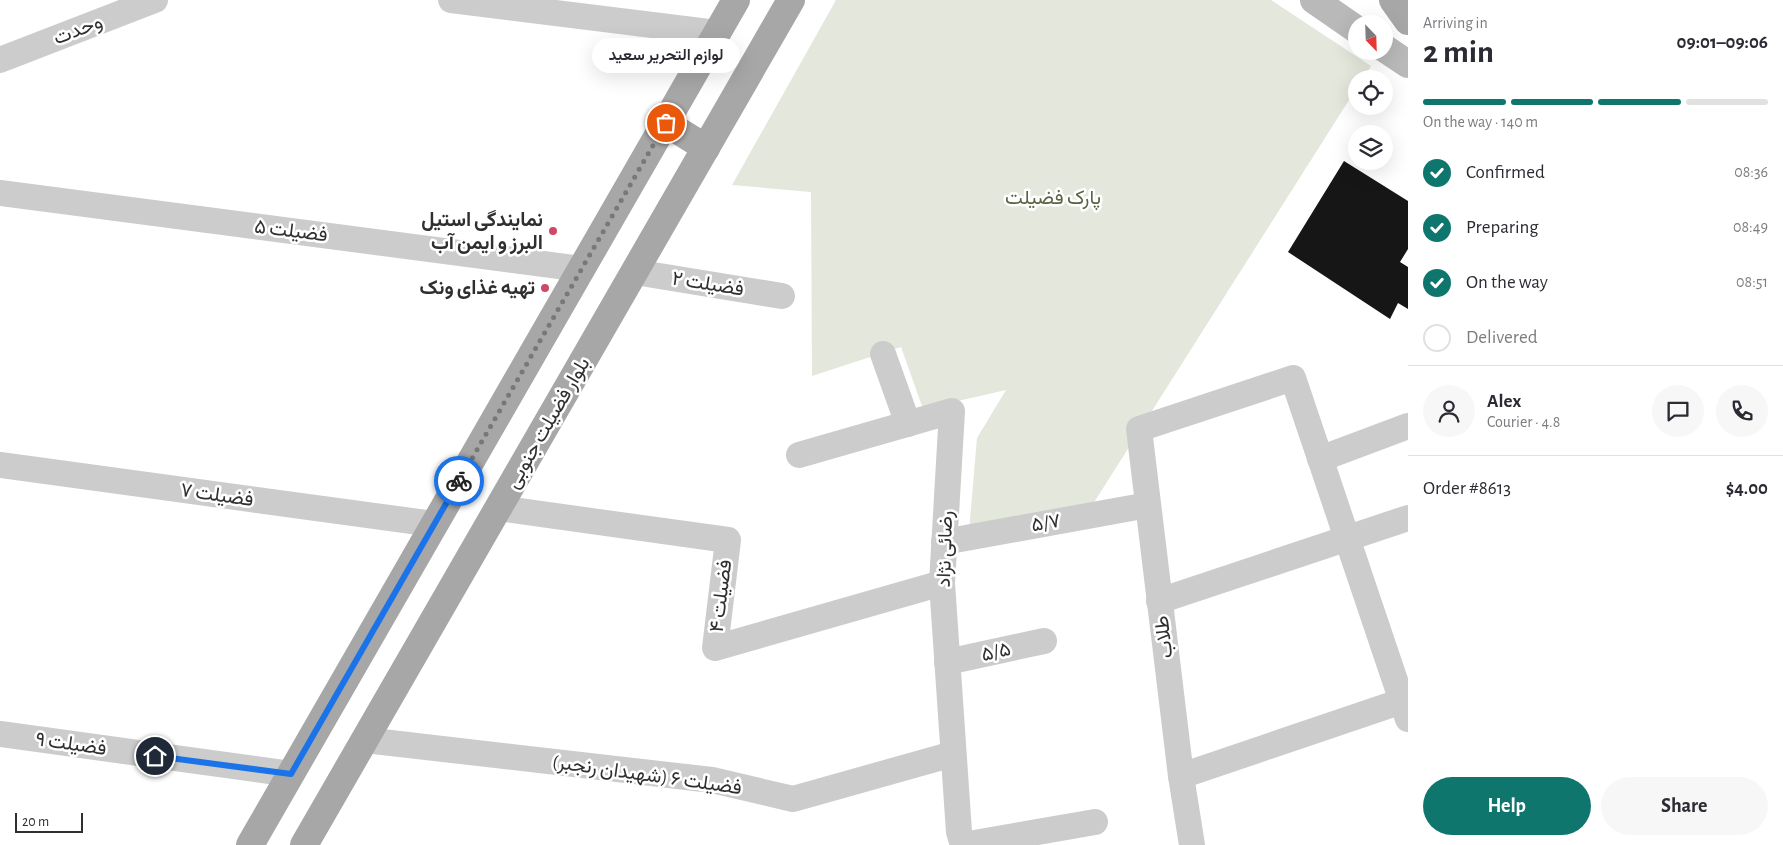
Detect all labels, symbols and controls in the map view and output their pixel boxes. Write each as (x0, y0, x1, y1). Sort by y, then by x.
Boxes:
street label: وحدت (51, 12, 106, 50)
north arrow (1348, 15, 1392, 60)
map controls (1348, 15, 1393, 170)
text: Arriving in (1423, 15, 1488, 31)
text: 09:01–09:06 (1677, 33, 1768, 52)
text: 2 min (1423, 36, 1494, 68)
callout: لوازم التحریر سعید (592, 38, 740, 73)
text: لوازم التحریر سعید (608, 47, 724, 63)
button: locate (1348, 70, 1393, 115)
pin (645, 102, 687, 144)
icon: bag (652, 109, 680, 137)
text: On the way · 140 m (1423, 114, 1538, 130)
button: layers (1348, 125, 1393, 170)
icon: check (1423, 159, 1451, 187)
text: Confirmed (1466, 163, 1545, 182)
text: 08:36 (1734, 164, 1768, 180)
park label: پارک فضیلت (1005, 188, 1101, 211)
place label: نمایندگی استيل البرز و ایمن آب (421, 209, 543, 255)
icon: check (1423, 214, 1451, 242)
street label: فضیلت ۵ (253, 217, 329, 246)
text: Preparing (1466, 218, 1539, 237)
text: 08:49 (1733, 219, 1768, 235)
marker: نمایندگی استيل البرز و ایمن آب (547, 225, 559, 237)
street label: فضیلت ۲ (671, 268, 745, 301)
icon: check (1423, 269, 1451, 297)
text: On the way (1466, 273, 1548, 292)
text: 08:51 (1736, 274, 1768, 290)
place label: تهیه غذای ونک (419, 278, 535, 300)
marker: تهیه غذای ونک (539, 282, 551, 294)
text: Delivered (1466, 328, 1538, 347)
street label: بلوار فضیلت جنوبی (502, 354, 595, 493)
button: person (1423, 385, 1475, 437)
button: chat (1652, 385, 1704, 437)
button: phone (1716, 385, 1768, 437)
text: Alex (1487, 392, 1521, 411)
text: Courier · 4.8 (1487, 414, 1560, 430)
courier (434, 456, 484, 506)
icon: bike (445, 467, 473, 495)
text: Order #8613 (1423, 479, 1511, 498)
text: $4.00 (1726, 479, 1768, 498)
street label: فضیلت ۷ (179, 480, 255, 511)
street label: رضائی نژاد (934, 510, 958, 588)
street label: ۵/۷ (1030, 511, 1062, 535)
street label: فضیلت ۴ (707, 558, 736, 634)
street label: طلاب (1151, 615, 1178, 659)
street label: ۵/۵ (979, 639, 1013, 665)
street label: فضیلت ۹ (34, 729, 108, 760)
pin (134, 735, 176, 777)
icon: home (141, 742, 169, 770)
street label: فضیلت ۶ (شهیدان رنجبر) (551, 752, 743, 800)
button: Help (1423, 777, 1591, 835)
button: Share (1601, 777, 1768, 835)
scale bar (15, 810, 82, 833)
text: 20 m (22, 815, 49, 829)

